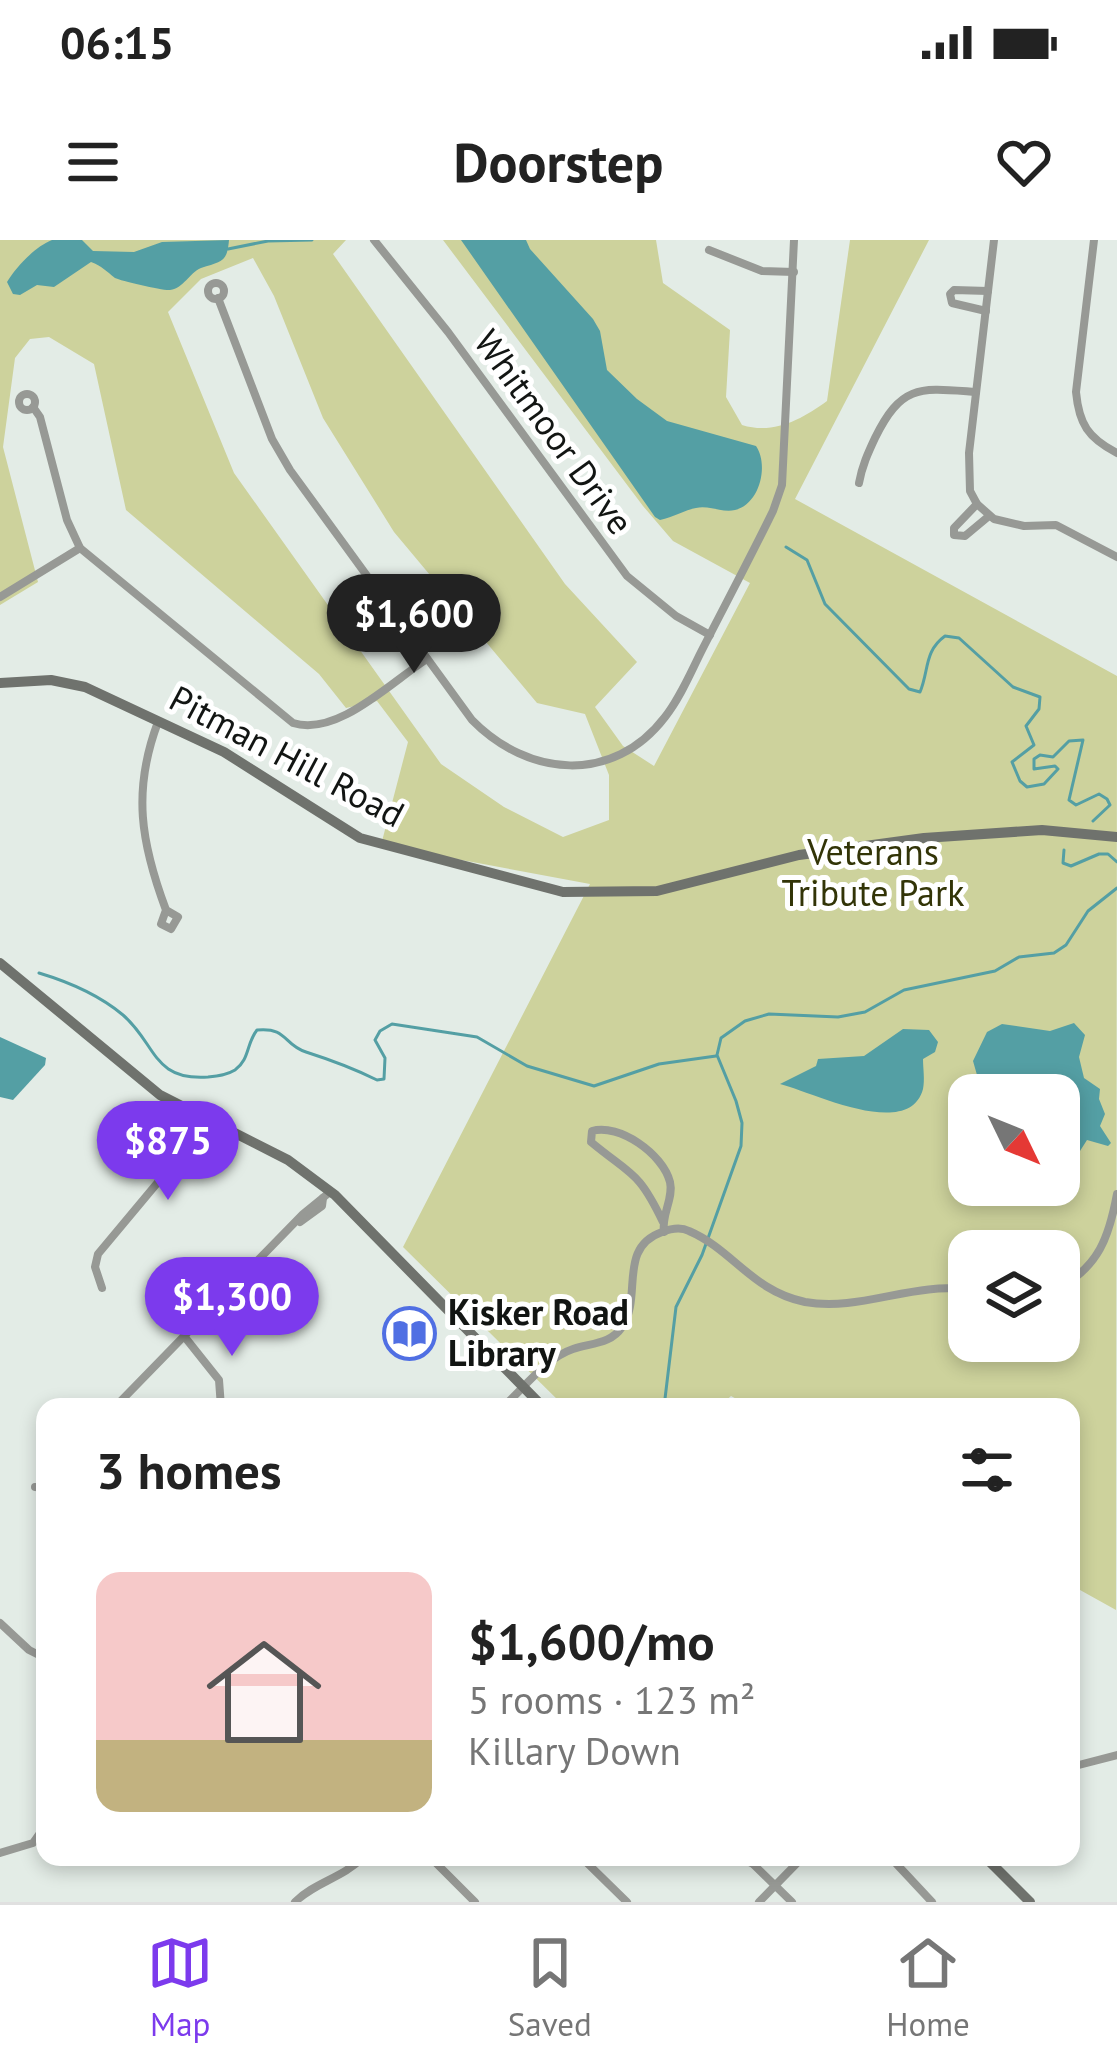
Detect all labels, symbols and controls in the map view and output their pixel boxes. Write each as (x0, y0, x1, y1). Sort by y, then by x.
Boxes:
text: 06:15 (60, 13, 174, 71)
text: Doorstep (454, 127, 663, 197)
icon: menu (60, 129, 126, 195)
icon: heart (991, 129, 1057, 195)
street label: Whitmoor Drive (464, 320, 644, 543)
pin: $1,600 (316, 574, 512, 676)
text: $1,600 (354, 587, 474, 638)
street label: Pitman Hill Road (162, 674, 413, 837)
park label: Veterans Tribute Park (782, 828, 964, 916)
north arrow (948, 1074, 1080, 1206)
map controls (948, 1074, 1080, 1362)
pin: $875 (97, 1101, 239, 1203)
text: $875 (124, 1114, 212, 1165)
button: layers (948, 1230, 1080, 1362)
pin: $1,300 (134, 1257, 330, 1359)
text: $1,300 (172, 1270, 292, 1321)
place label: Kisker Road Library (448, 1288, 629, 1376)
library icon: Kisker Road Library (381, 1305, 437, 1361)
text: 3 homes (96, 1437, 282, 1503)
icon: filters (954, 1437, 1020, 1503)
text: $1,600/mo (468, 1608, 715, 1674)
icon: home (192, 1620, 336, 1764)
text: 5 rooms · 123 m² (468, 1674, 755, 1725)
text: Killary Down (468, 1725, 681, 1776)
tab: Map (147, 1930, 213, 2045)
tab: Saved (508, 1930, 592, 2045)
tab: Home (886, 1930, 970, 2045)

